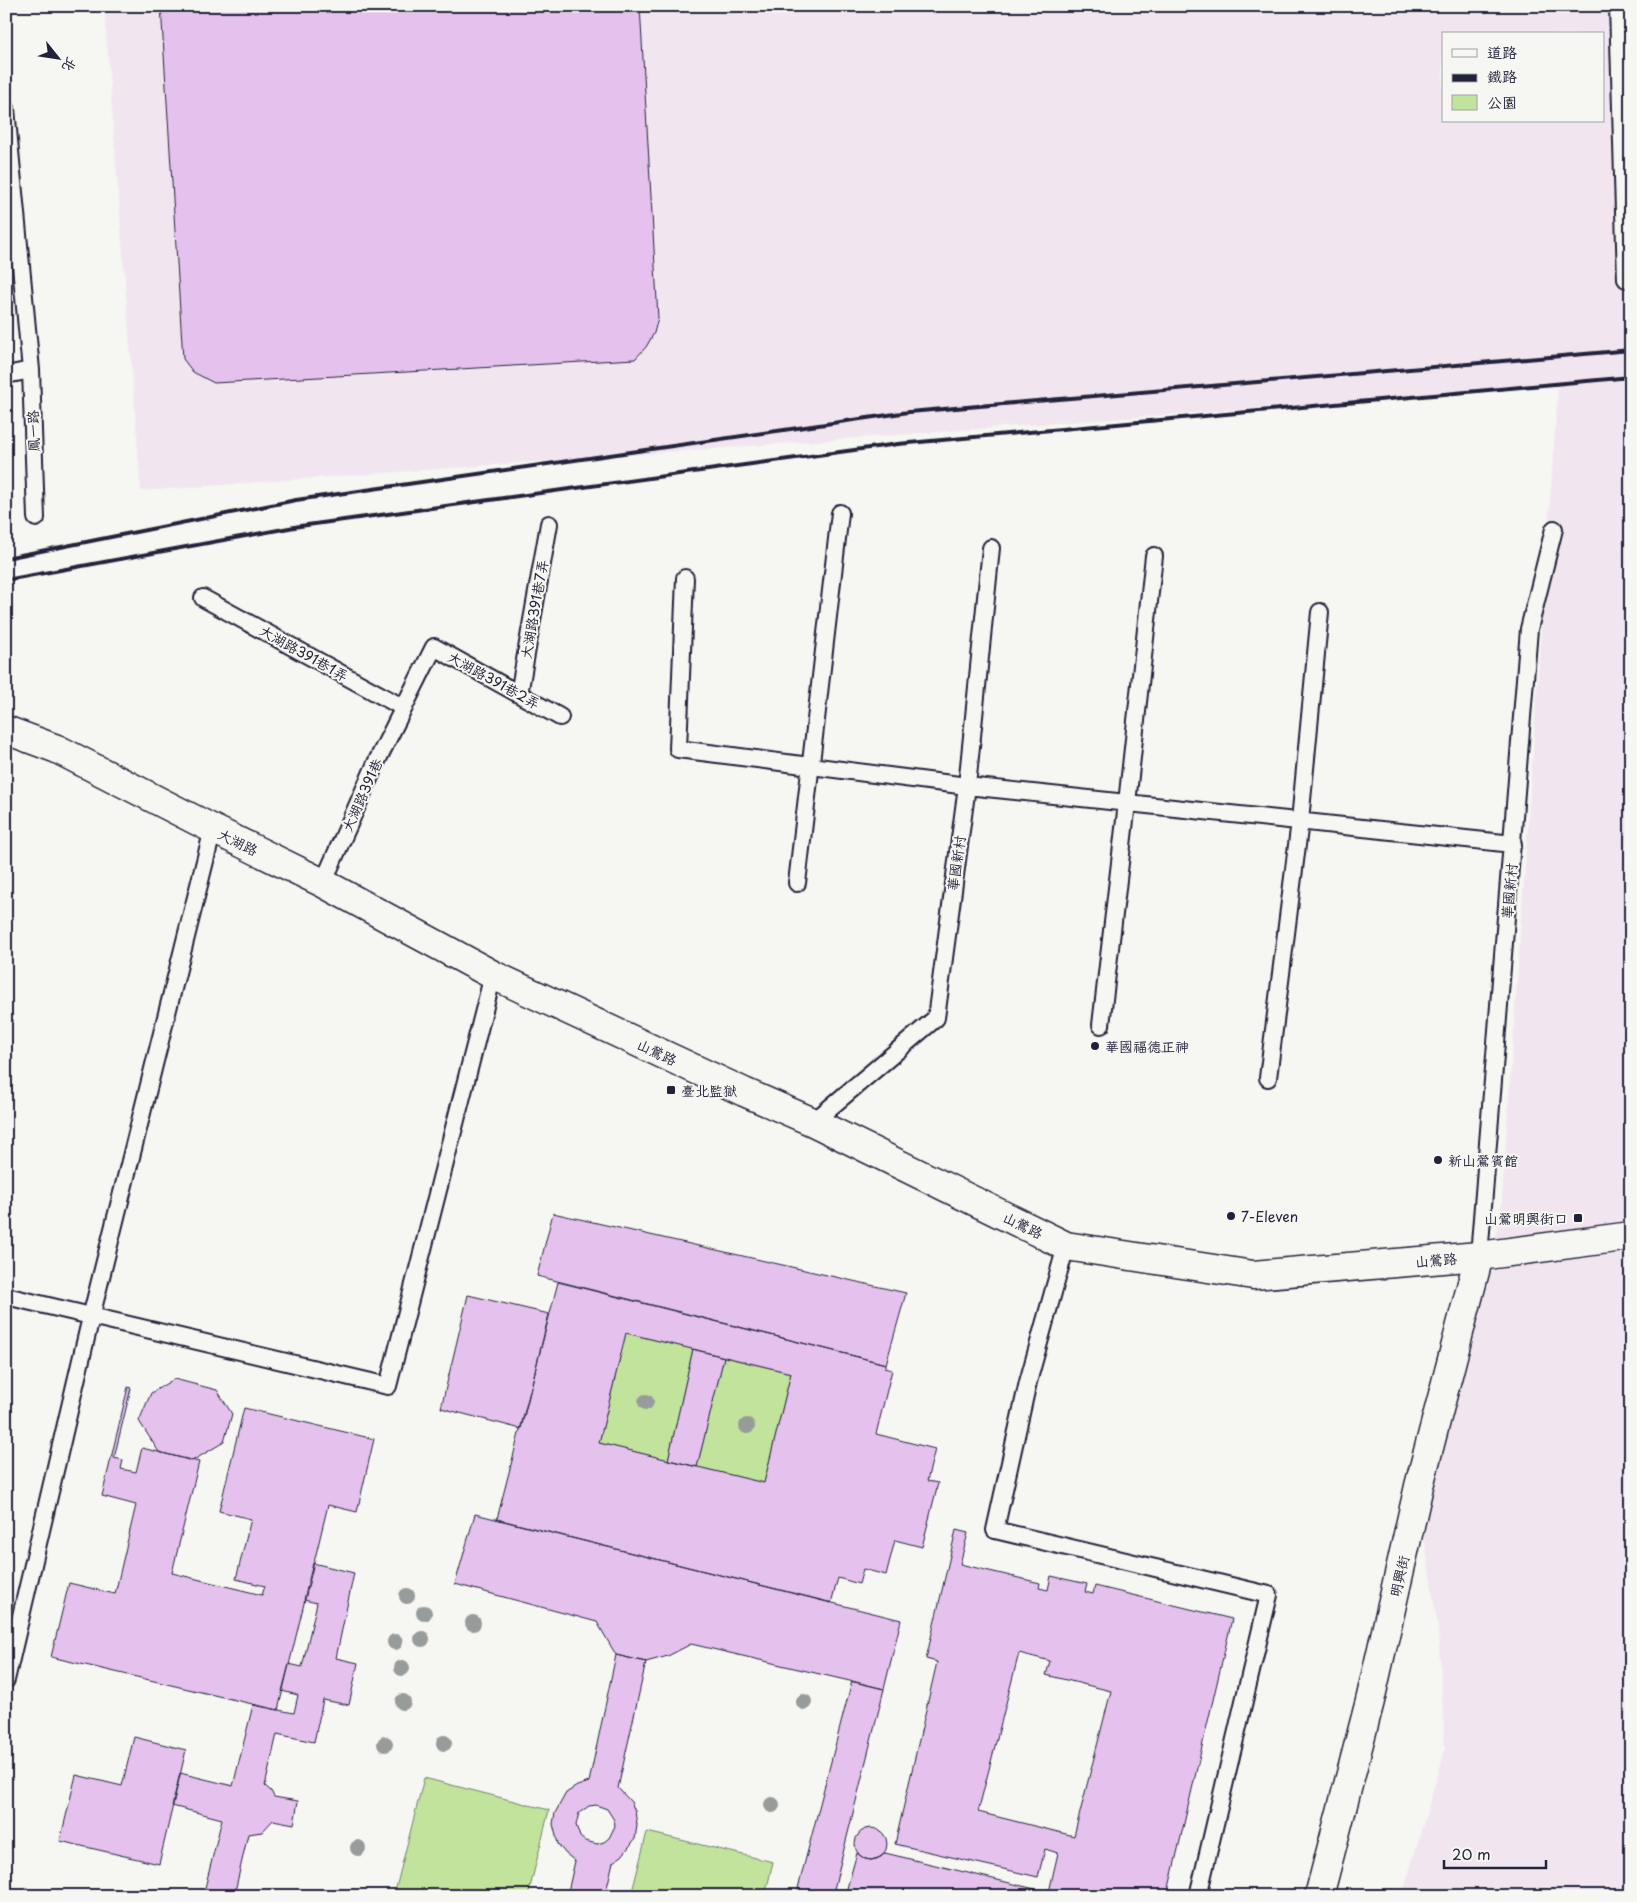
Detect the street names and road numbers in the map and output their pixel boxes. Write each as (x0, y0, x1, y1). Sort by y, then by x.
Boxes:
street label: 鳳一路 (22, 410, 44, 452)
street label: 大湖路391巷7弄 (515, 558, 553, 660)
street label: 大湖路391巷1弄 (256, 620, 352, 686)
street label: 大湖路391巷2弄 (444, 646, 544, 714)
street label: 大湖路391巷 (336, 754, 388, 835)
street label: 大湖路 (215, 823, 261, 861)
street label: 華國新村 (942, 834, 970, 892)
street label: 華國新村 (1496, 862, 1522, 920)
street label: 山鶯路 (634, 1034, 680, 1070)
street label: 山鶯路 (1000, 1206, 1046, 1244)
street label: 山鶯路 (1414, 1248, 1458, 1272)
street label: 明興街 (1384, 1553, 1414, 1599)

